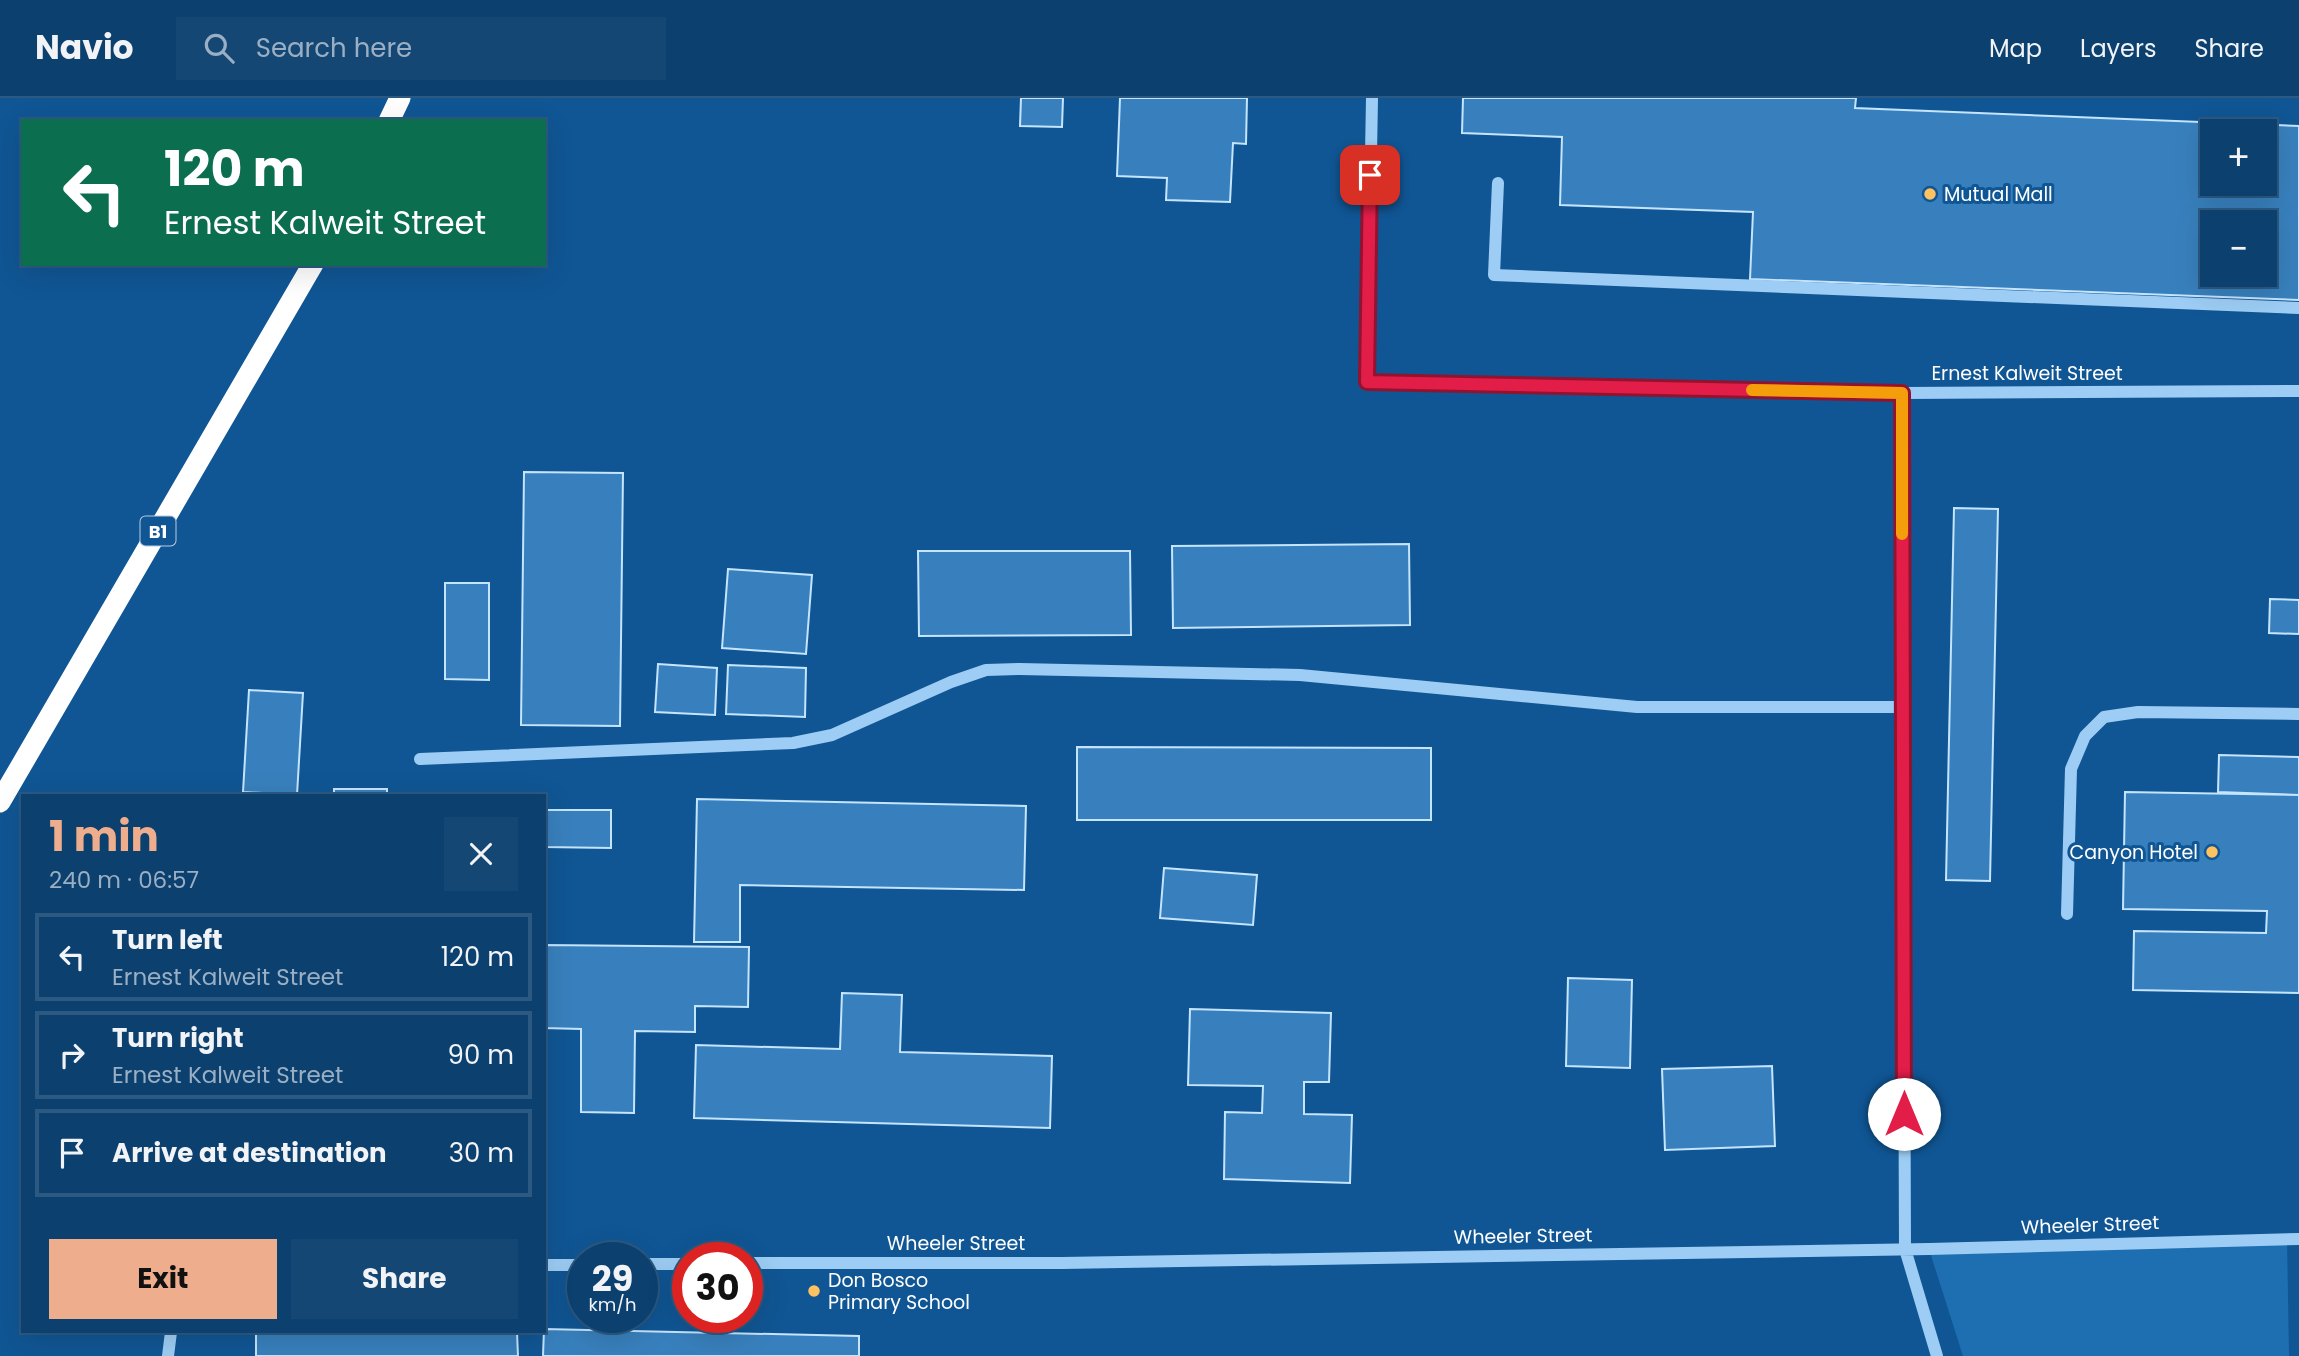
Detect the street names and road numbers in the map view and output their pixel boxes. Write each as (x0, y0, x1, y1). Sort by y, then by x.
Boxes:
street label: Ernest Kalweit Street (1931, 360, 2123, 387)
road number: B1 (140, 516, 176, 545)
street label: Wheeler Street (2020, 1209, 2160, 1241)
street label: Wheeler Street (1454, 1221, 1593, 1251)
street label: Wheeler Street (887, 1230, 1025, 1257)

